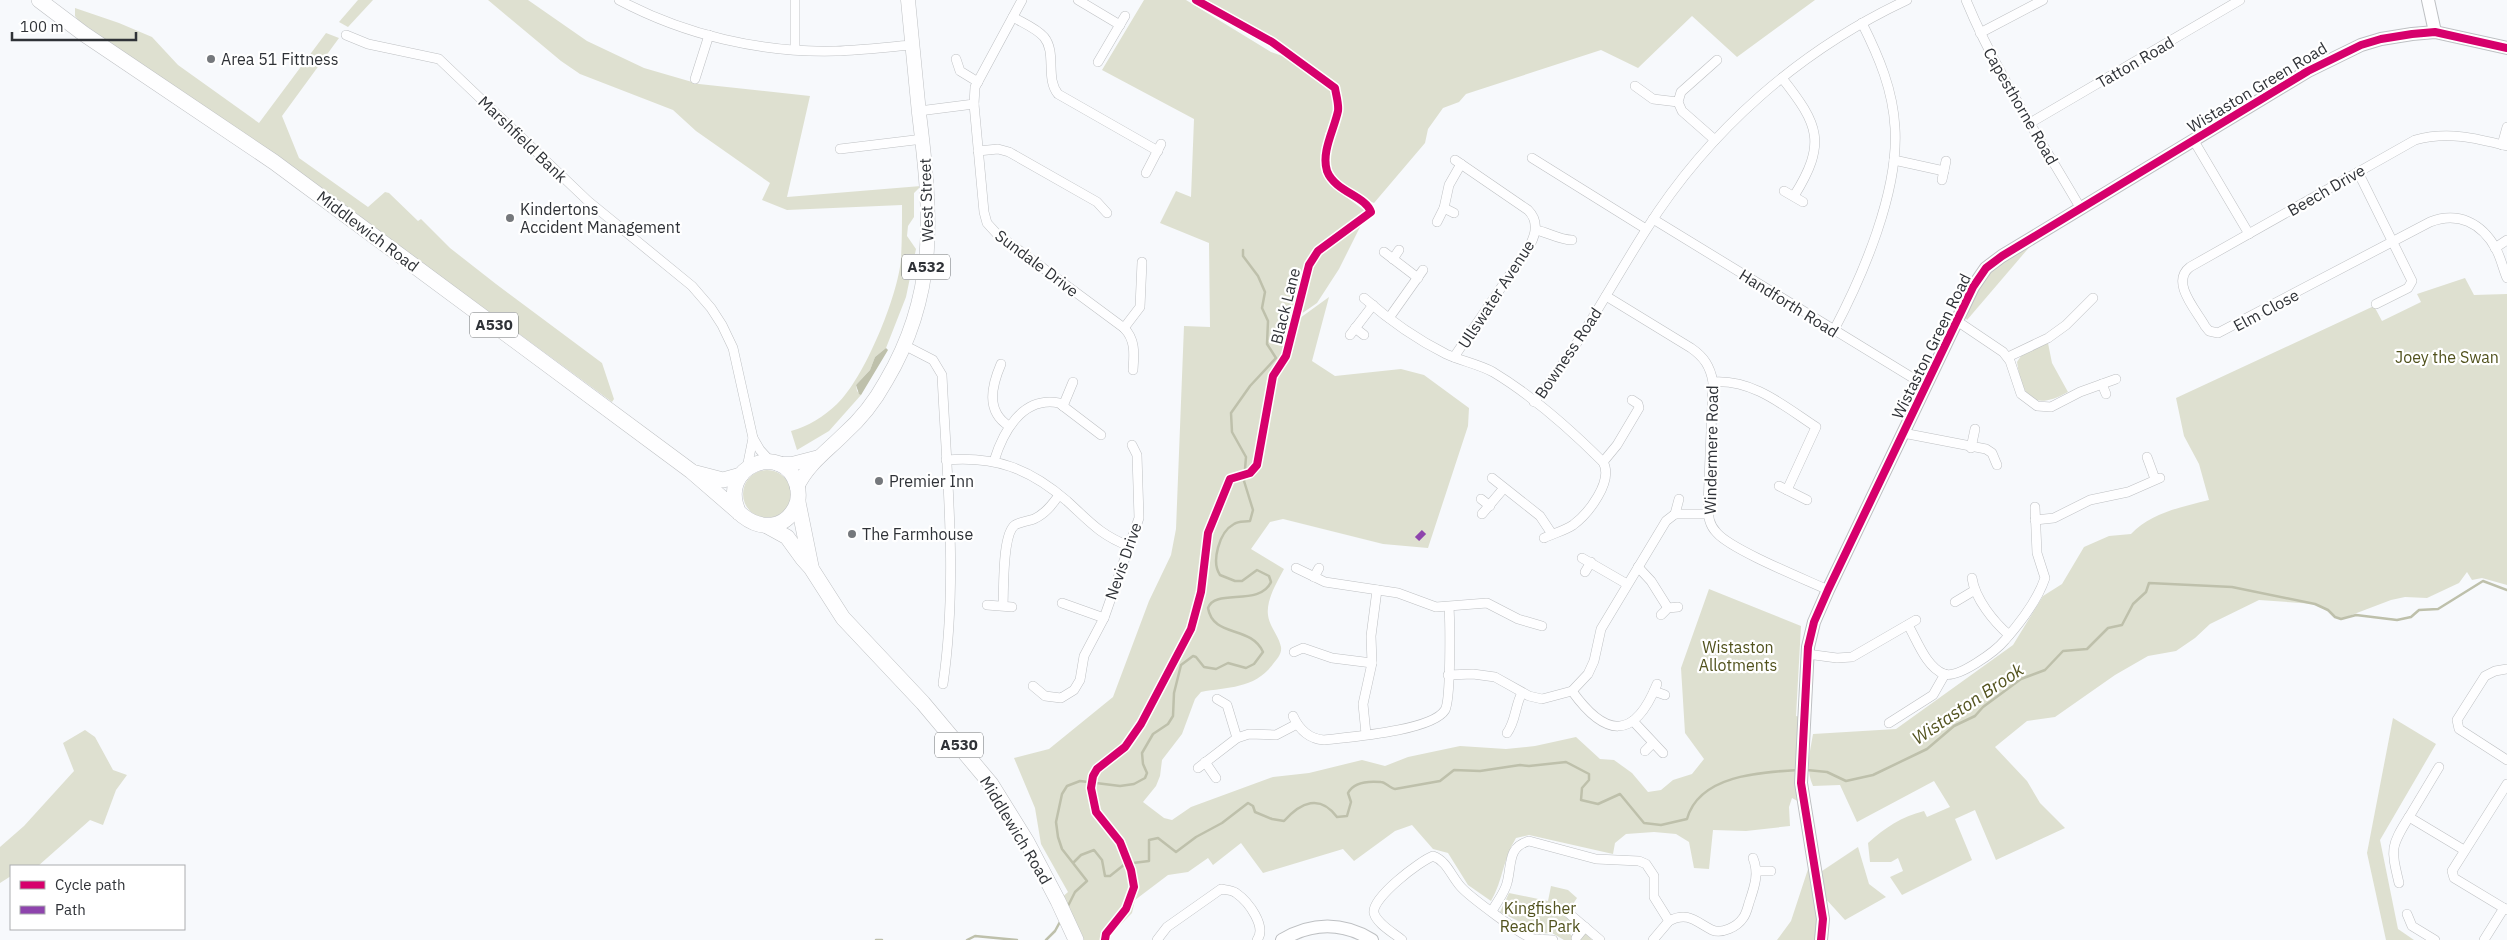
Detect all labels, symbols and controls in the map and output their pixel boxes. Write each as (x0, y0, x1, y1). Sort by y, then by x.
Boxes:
scale bar (12, 10, 136, 42)
text: 100 m (20, 17, 64, 36)
street label: Tatton Road (2093, 32, 2177, 92)
street label: Wistaston Green Road (2184, 37, 2330, 137)
street label: Capesthorne Road (1979, 44, 2063, 168)
place label: Area 51 Fittness (221, 49, 339, 69)
marker: Area 51 Fittness (205, 53, 217, 65)
street label: Marshfield Bank (474, 91, 572, 187)
street label: West Street (915, 158, 937, 242)
street label: Beech Drive (2284, 160, 2368, 220)
street label: Middlewich Road (313, 186, 423, 276)
place label: Kindertons Accident Management (520, 199, 681, 237)
marker: Kindertons Accident Management (504, 212, 516, 224)
street label: Sundale Drive (991, 225, 1083, 301)
street label: Ullswater Avenue (1454, 236, 1539, 352)
road number: A532 (902, 254, 950, 280)
street label: Handforth Road (1736, 264, 1842, 342)
street label: Black Lane (1266, 266, 1304, 346)
street label: Wistaston Green Road (1887, 270, 1975, 422)
street label: Elm Close (2230, 284, 2302, 336)
street label: Bowness Road (1530, 304, 1606, 402)
road number: A530 (470, 312, 518, 338)
park label: Joey the Swan (2395, 347, 2499, 367)
street label: Windermere Road (1700, 385, 1722, 515)
place label: Premier Inn (889, 471, 974, 491)
marker: Premier Inn (873, 475, 885, 487)
street label: Nevis Drive (1100, 519, 1146, 602)
place label: The Farmhouse (862, 524, 973, 544)
marker: The Farmhouse (846, 528, 858, 540)
park label: Wistaston Allotments (1699, 637, 1777, 675)
water label: Wistaston Brook (1908, 657, 2028, 749)
road number: A530 (935, 732, 983, 758)
street label: Middlewich Road (976, 772, 1056, 888)
legend (10, 865, 185, 930)
text: Cycle path (55, 875, 126, 894)
park label: Kingfisher Reach Park (1500, 898, 1581, 936)
text: Path (55, 900, 86, 919)

